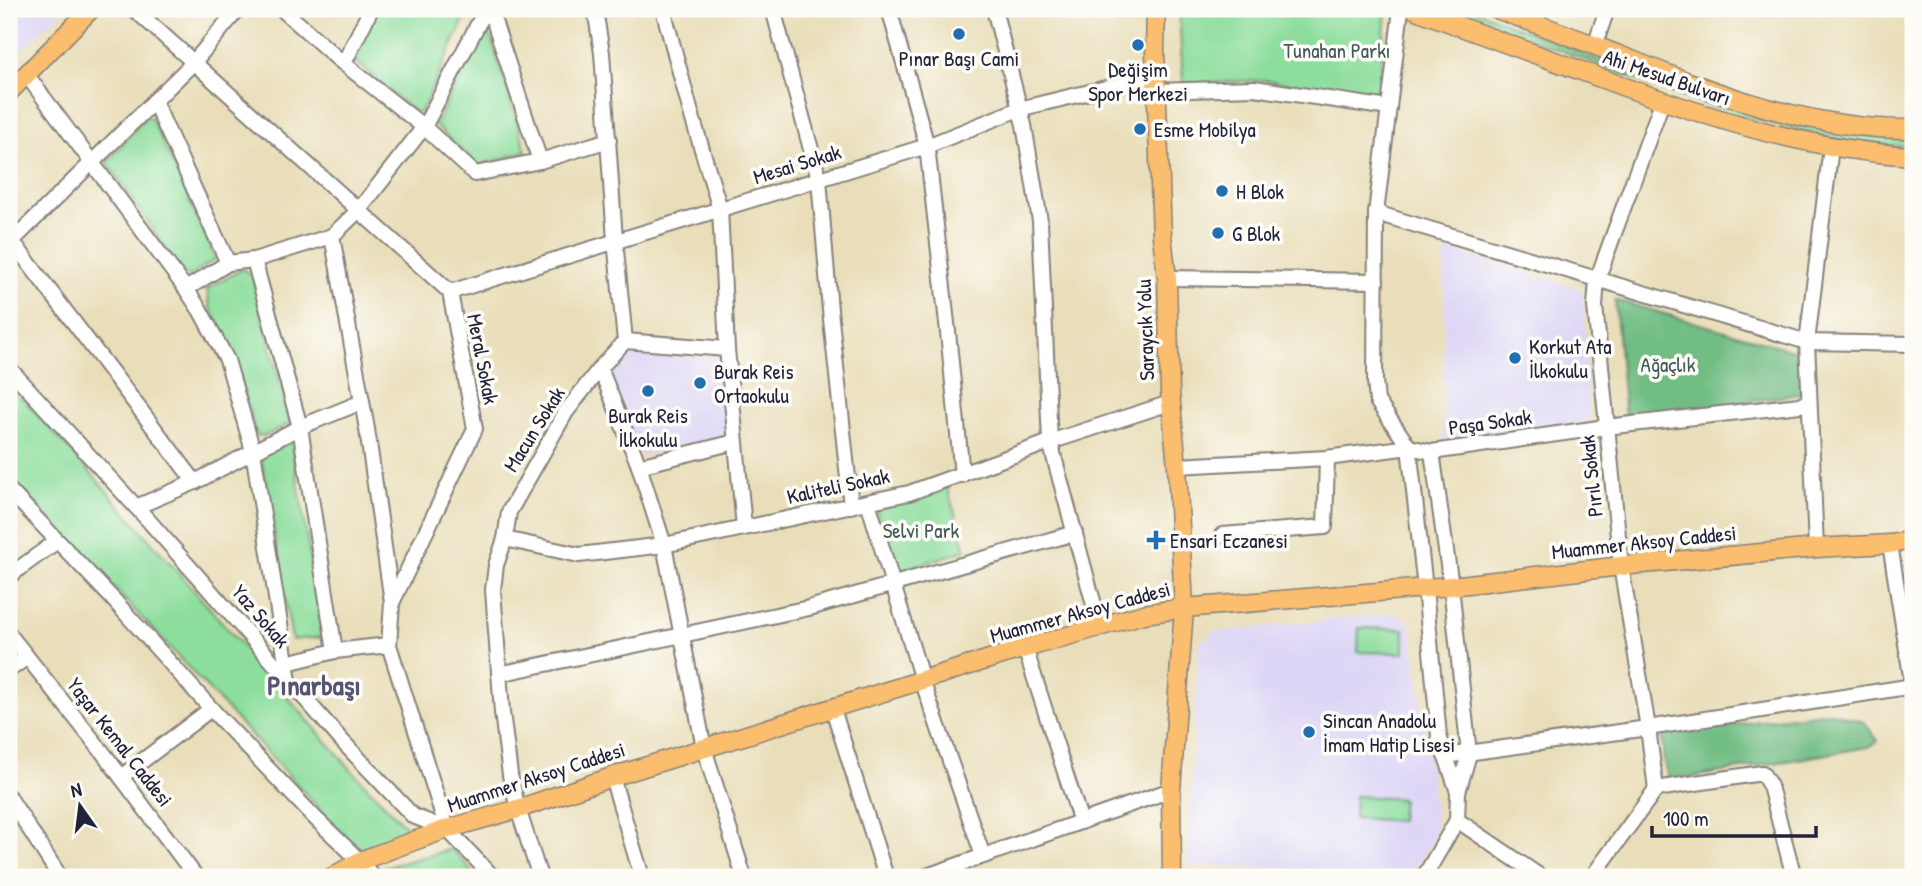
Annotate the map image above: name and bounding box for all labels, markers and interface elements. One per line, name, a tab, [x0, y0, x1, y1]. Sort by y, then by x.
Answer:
marker: Pınar Başı Cami	[951, 26, 967, 42]
park label: Tunahan Parkı	[1283, 36, 1391, 65]
marker: Değişim Spor Merkezi	[1130, 37, 1146, 53]
street label: Ahi Mesud Bulvarı	[1599, 42, 1735, 112]
place label: Pınar Başı Cami	[899, 44, 1019, 73]
place label: Değişim Spor Merkezi	[1088, 55, 1188, 108]
place label: Esme Mobilya	[1154, 115, 1256, 144]
marker: Esme Mobilya	[1132, 121, 1148, 137]
street label: Mesai Sokak	[750, 137, 845, 191]
place label: H Blok	[1236, 177, 1284, 206]
marker: H Blok	[1214, 183, 1230, 199]
place label: G Blok	[1232, 219, 1281, 248]
marker: G Blok	[1210, 225, 1226, 241]
street label: Saraycık Yolu	[1129, 278, 1161, 381]
street label: Meral Sokak	[460, 311, 506, 407]
place label: Korkut Ata İlkokulu	[1529, 332, 1611, 385]
marker: Korkut Ata İlkokulu	[1507, 350, 1523, 366]
park label: Ağaçlık	[1641, 350, 1696, 379]
place label: Burak Reis Ortaokulu	[714, 357, 794, 410]
marker: Burak Reis Ortaokulu	[692, 375, 708, 391]
street label: Macun Sokak	[496, 381, 572, 477]
marker: Burak Reis İlkokulu	[640, 383, 656, 399]
place label: Burak Reis İlkokulu	[608, 401, 688, 454]
street label: Paşa Sokak	[1447, 402, 1534, 442]
street label: Pırıl Sokak	[1572, 434, 1610, 518]
street label: Kaliteli Sokak	[784, 461, 892, 511]
park label: Selvi Park	[883, 516, 960, 545]
street label: Muammer Aksoy Caddesi	[1550, 518, 1738, 566]
place label: Ensari Eczanesi	[1170, 526, 1288, 555]
marker: Ensari Eczanesi	[1148, 532, 1164, 548]
street label: Muammer Aksoy Caddesi	[987, 574, 1173, 650]
street label: Yaz Sokak	[225, 578, 297, 654]
district label: Pınarbaşı	[267, 666, 361, 704]
street label: Yaşar Kemal Caddesi	[60, 671, 180, 813]
place label: Sincan Anadolu İmam Hatip Lisesi	[1323, 706, 1455, 759]
marker: Sincan Anadolu İmam Hatip Lisesi	[1301, 724, 1317, 740]
street label: Muammer Aksoy Caddesi	[443, 735, 629, 819]
north arrow	[46, 770, 116, 840]
text: N	[68, 776, 84, 803]
scale bar	[1652, 795, 1817, 839]
text: 100 m	[1663, 804, 1709, 833]

